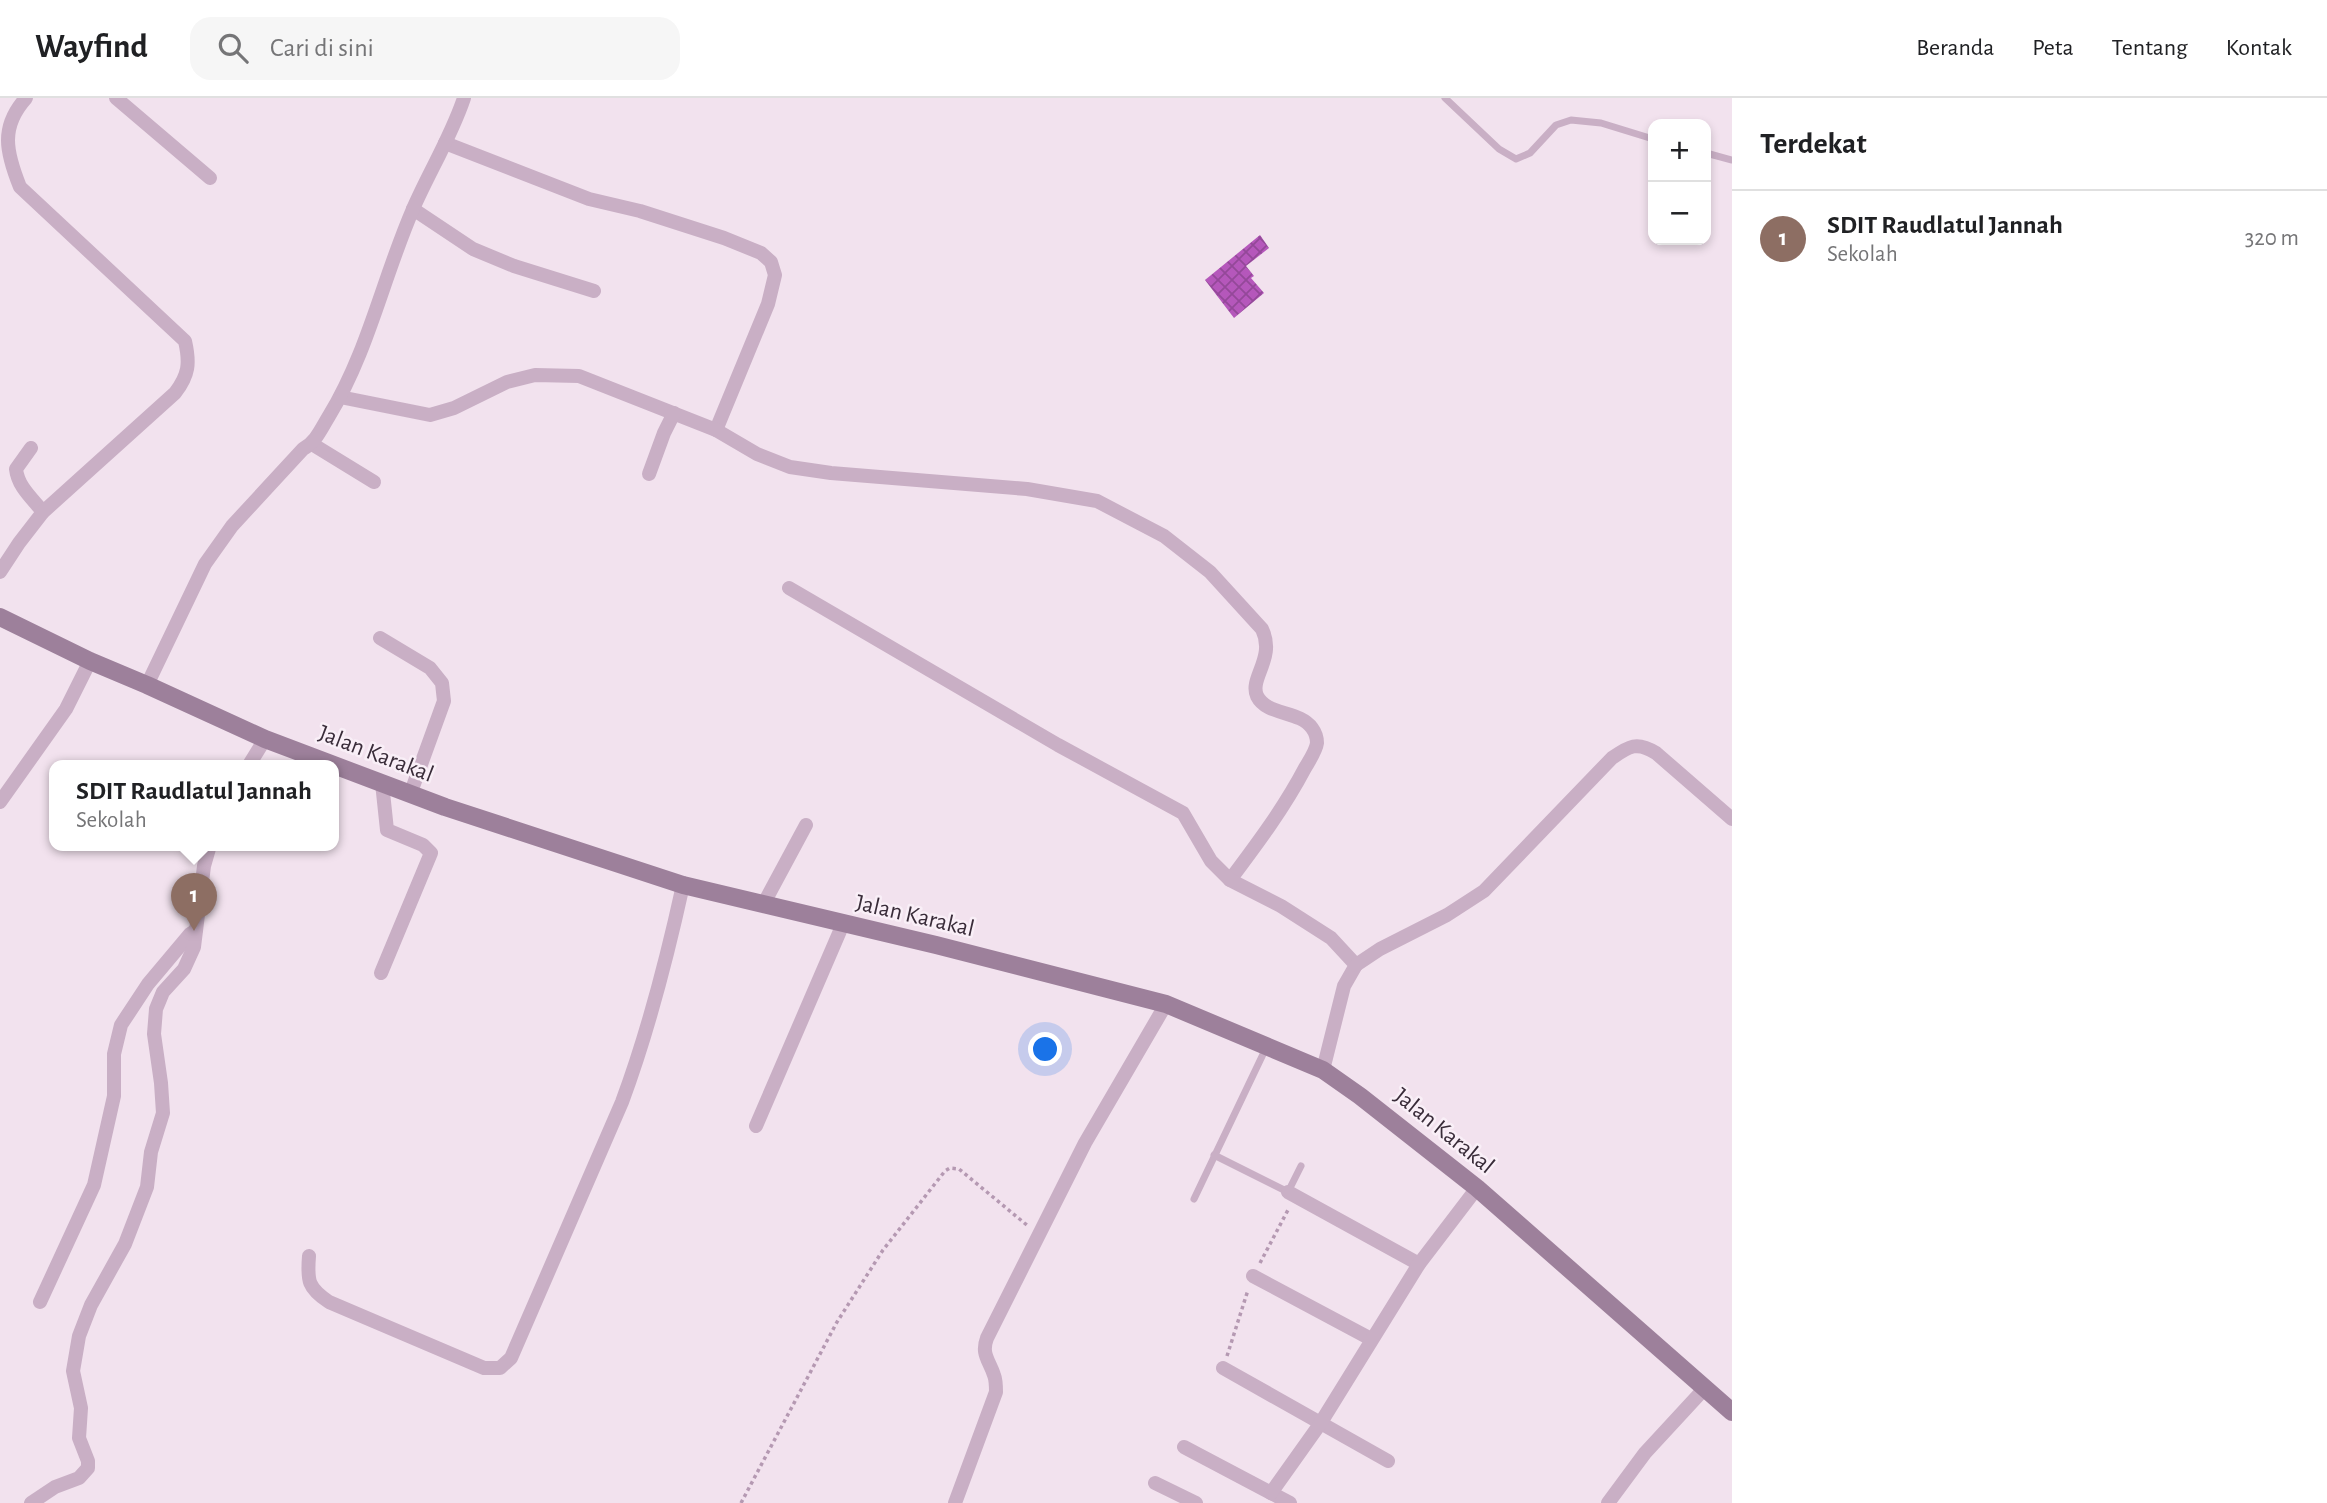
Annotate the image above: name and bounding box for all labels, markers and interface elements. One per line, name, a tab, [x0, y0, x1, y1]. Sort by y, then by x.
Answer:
search box	[190, 17, 680, 80]
icon: search	[214, 29, 252, 67]
text: Wayfind	[35, 31, 148, 64]
text: Cari di sini	[270, 35, 374, 61]
text: Beranda	[1916, 36, 1994, 60]
text: Peta	[2032, 36, 2074, 60]
text: Tentang	[2112, 36, 2188, 60]
text: Kontak	[2226, 36, 2292, 60]
map controls	[1648, 119, 1711, 245]
button: +	[1648, 119, 1711, 182]
text: Terdekat	[1760, 129, 1867, 159]
button: −	[1648, 182, 1711, 245]
text: SDIT Raudlatul Jannah	[1827, 212, 2063, 238]
text: 1	[1779, 227, 1787, 250]
text: 320 m	[2245, 227, 2299, 250]
text: Sekolah	[1827, 243, 1898, 266]
street label: Jalan Karakal	[315, 721, 437, 787]
popup	[49, 760, 339, 851]
text: SDIT Raudlatul Jannah	[76, 778, 312, 804]
text: Sekolah	[76, 809, 147, 832]
pin: 1	[171, 873, 217, 931]
street label: Jalan Karakal	[853, 891, 977, 941]
your location	[1028, 1032, 1062, 1066]
street label: Jalan Karakal	[1389, 1084, 1499, 1178]

